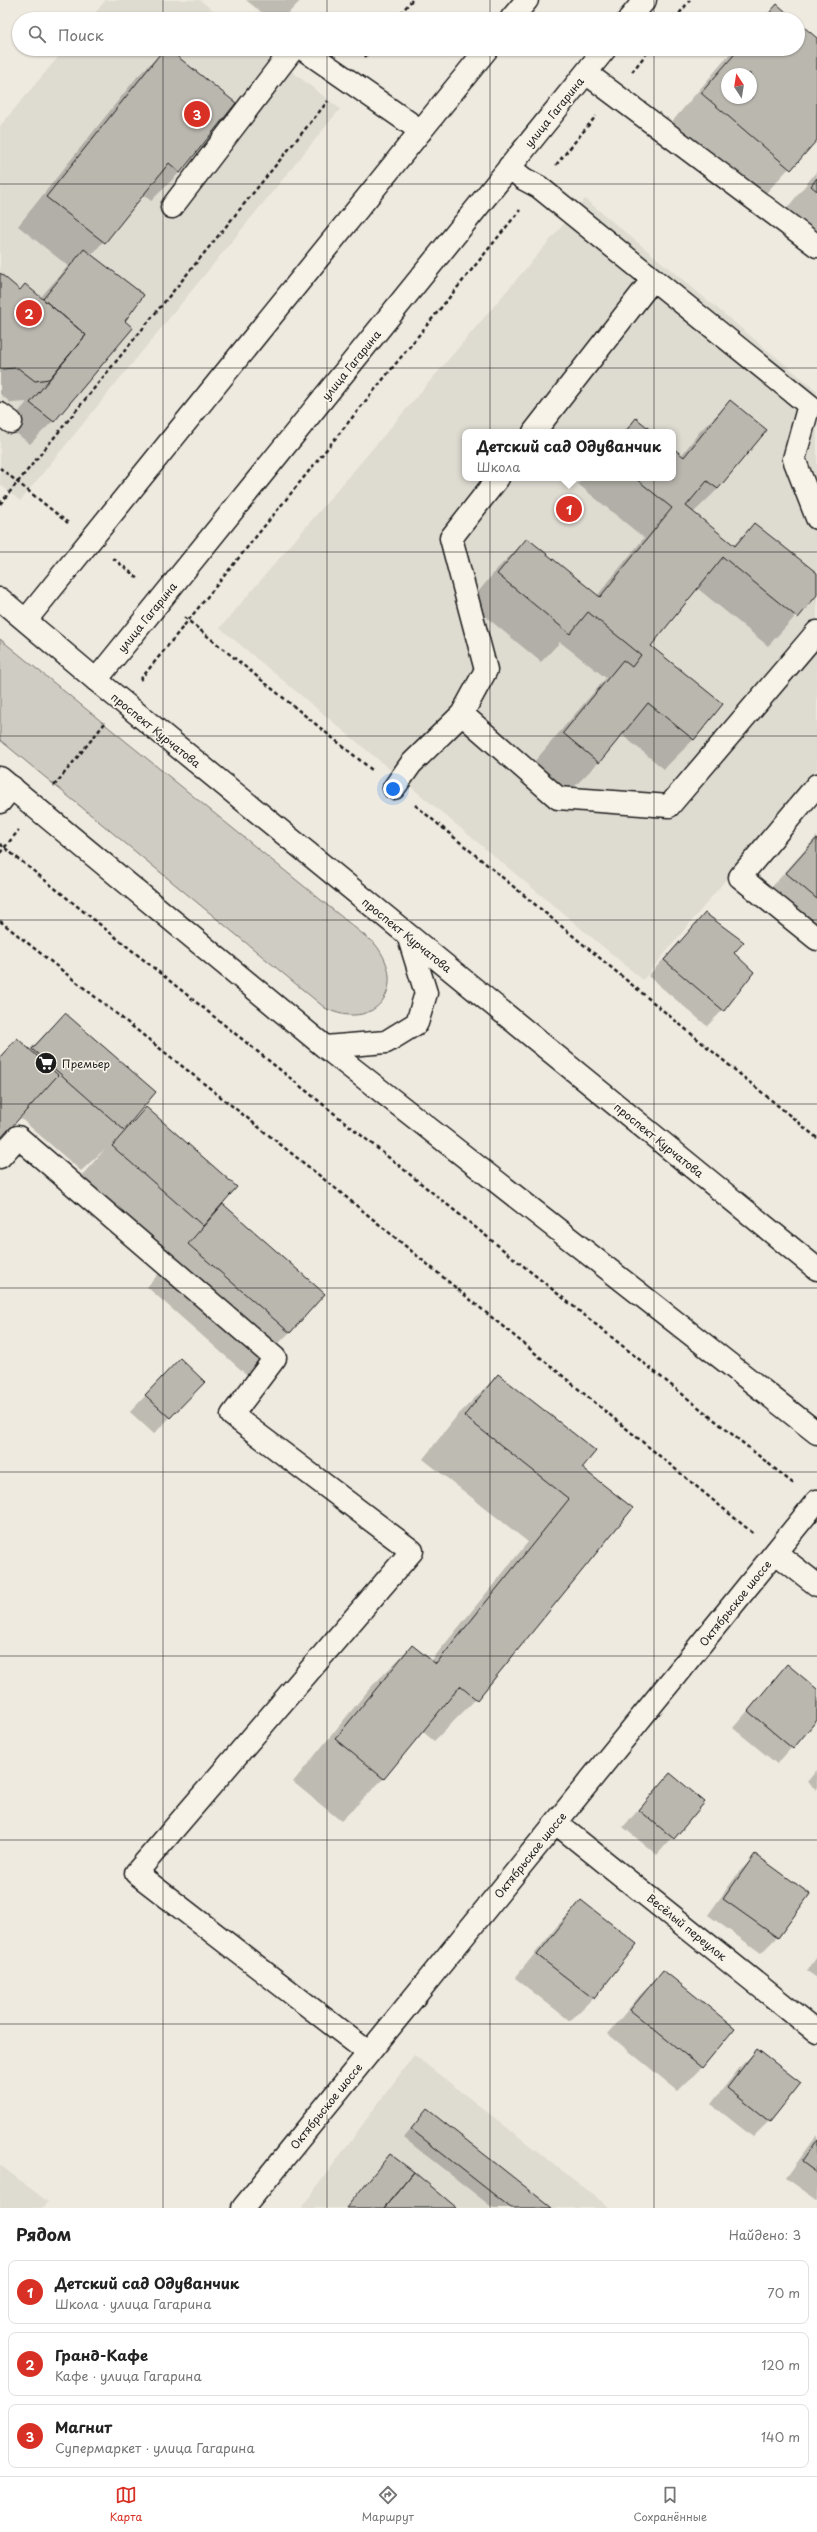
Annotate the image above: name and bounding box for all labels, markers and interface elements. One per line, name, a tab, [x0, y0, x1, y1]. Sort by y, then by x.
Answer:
search box	[12, 12, 805, 56]
icon: search	[26, 23, 48, 45]
text: Поиск	[58, 23, 104, 46]
north arrow	[721, 68, 757, 104]
street label: улица Гагарина	[520, 73, 588, 151]
pin: 3	[184, 99, 210, 129]
pin: 2	[16, 298, 42, 328]
street label: улица Гагарина	[317, 326, 385, 404]
popup	[462, 429, 676, 481]
text: Детский сад Одуванчик	[477, 434, 661, 457]
text: Школа	[477, 457, 520, 476]
pin: 1	[556, 494, 582, 524]
street label: улица Гагарина	[113, 578, 181, 656]
street label: проспект Курчатова	[108, 688, 205, 772]
your location	[383, 779, 403, 799]
street label: проспект Курчатова	[359, 893, 456, 977]
supermarket icon: Премьер	[33, 1050, 59, 1076]
place label: Премьер	[62, 1055, 110, 1072]
street label: проспект Курчатова	[611, 1098, 708, 1182]
street label: Октябрьское шоссе	[695, 1556, 775, 1650]
street label: Октябрьское шоссе	[490, 1808, 570, 1902]
street label: Весёлый переулок	[644, 1890, 731, 1965]
street label: Октябрьское шоссе	[286, 2059, 366, 2153]
text: Рядом	[16, 2221, 71, 2247]
text: Найдено: 3	[729, 2225, 801, 2244]
text: Детский сад Одуванчик	[55, 2271, 239, 2294]
text: 1	[27, 2283, 33, 2302]
text: 70 m	[767, 2283, 800, 2302]
text: Школа · улица Гагарина	[55, 2294, 211, 2313]
text: Гранд-Кафе	[55, 2343, 148, 2366]
text: 2	[25, 2355, 35, 2374]
text: 120 m	[761, 2355, 800, 2374]
text: Кафе · улица Гагарина	[55, 2366, 202, 2385]
text: Магнит	[55, 2415, 112, 2438]
text: 3	[26, 2427, 34, 2446]
text: 140 m	[761, 2427, 800, 2446]
text: Супермаркет · улица Гагарина	[55, 2438, 255, 2457]
tab: Карта	[110, 2484, 142, 2525]
tab: Маршрут	[362, 2484, 414, 2525]
tab: Сохранённые	[634, 2484, 707, 2525]

